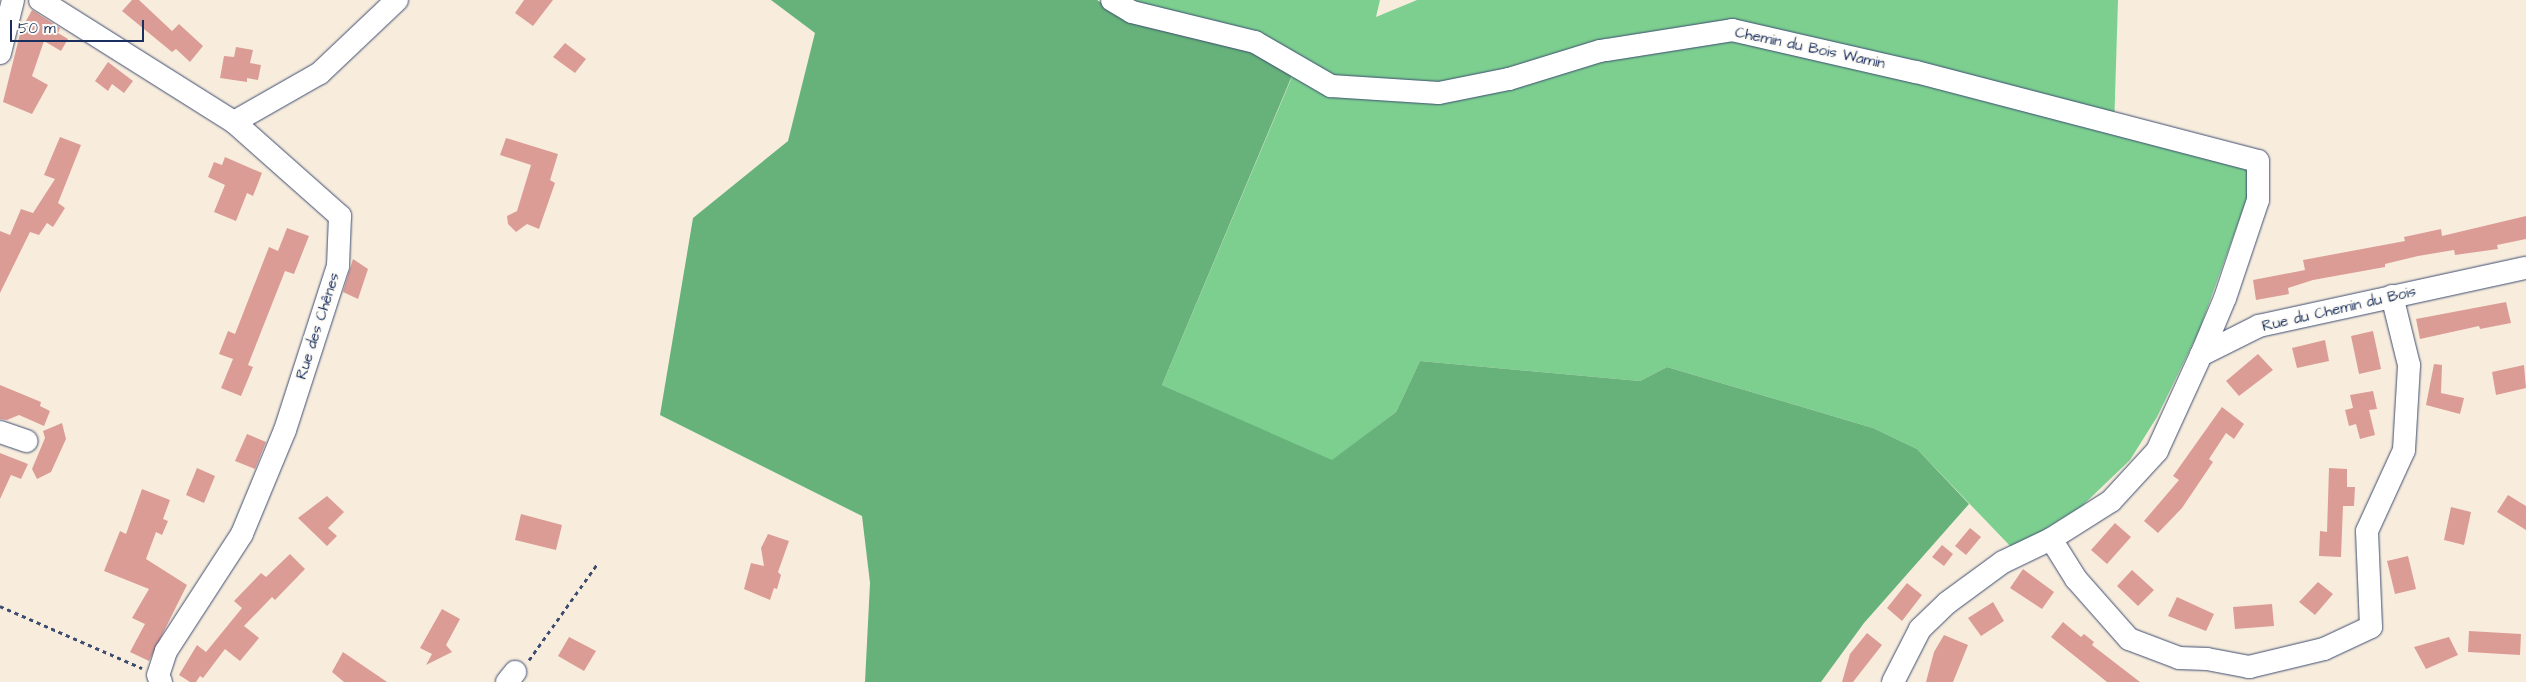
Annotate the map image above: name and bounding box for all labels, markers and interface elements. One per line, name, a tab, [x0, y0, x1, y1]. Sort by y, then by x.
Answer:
scale bar	[12, 10, 146, 42]
text: 50 m	[18, 18, 56, 39]
street label: Chemin du Bois Wamin	[1733, 23, 1887, 73]
street label: Rue des Chênes	[292, 270, 344, 382]
street label: Rue du Chemin du Bois	[2260, 283, 2418, 335]

